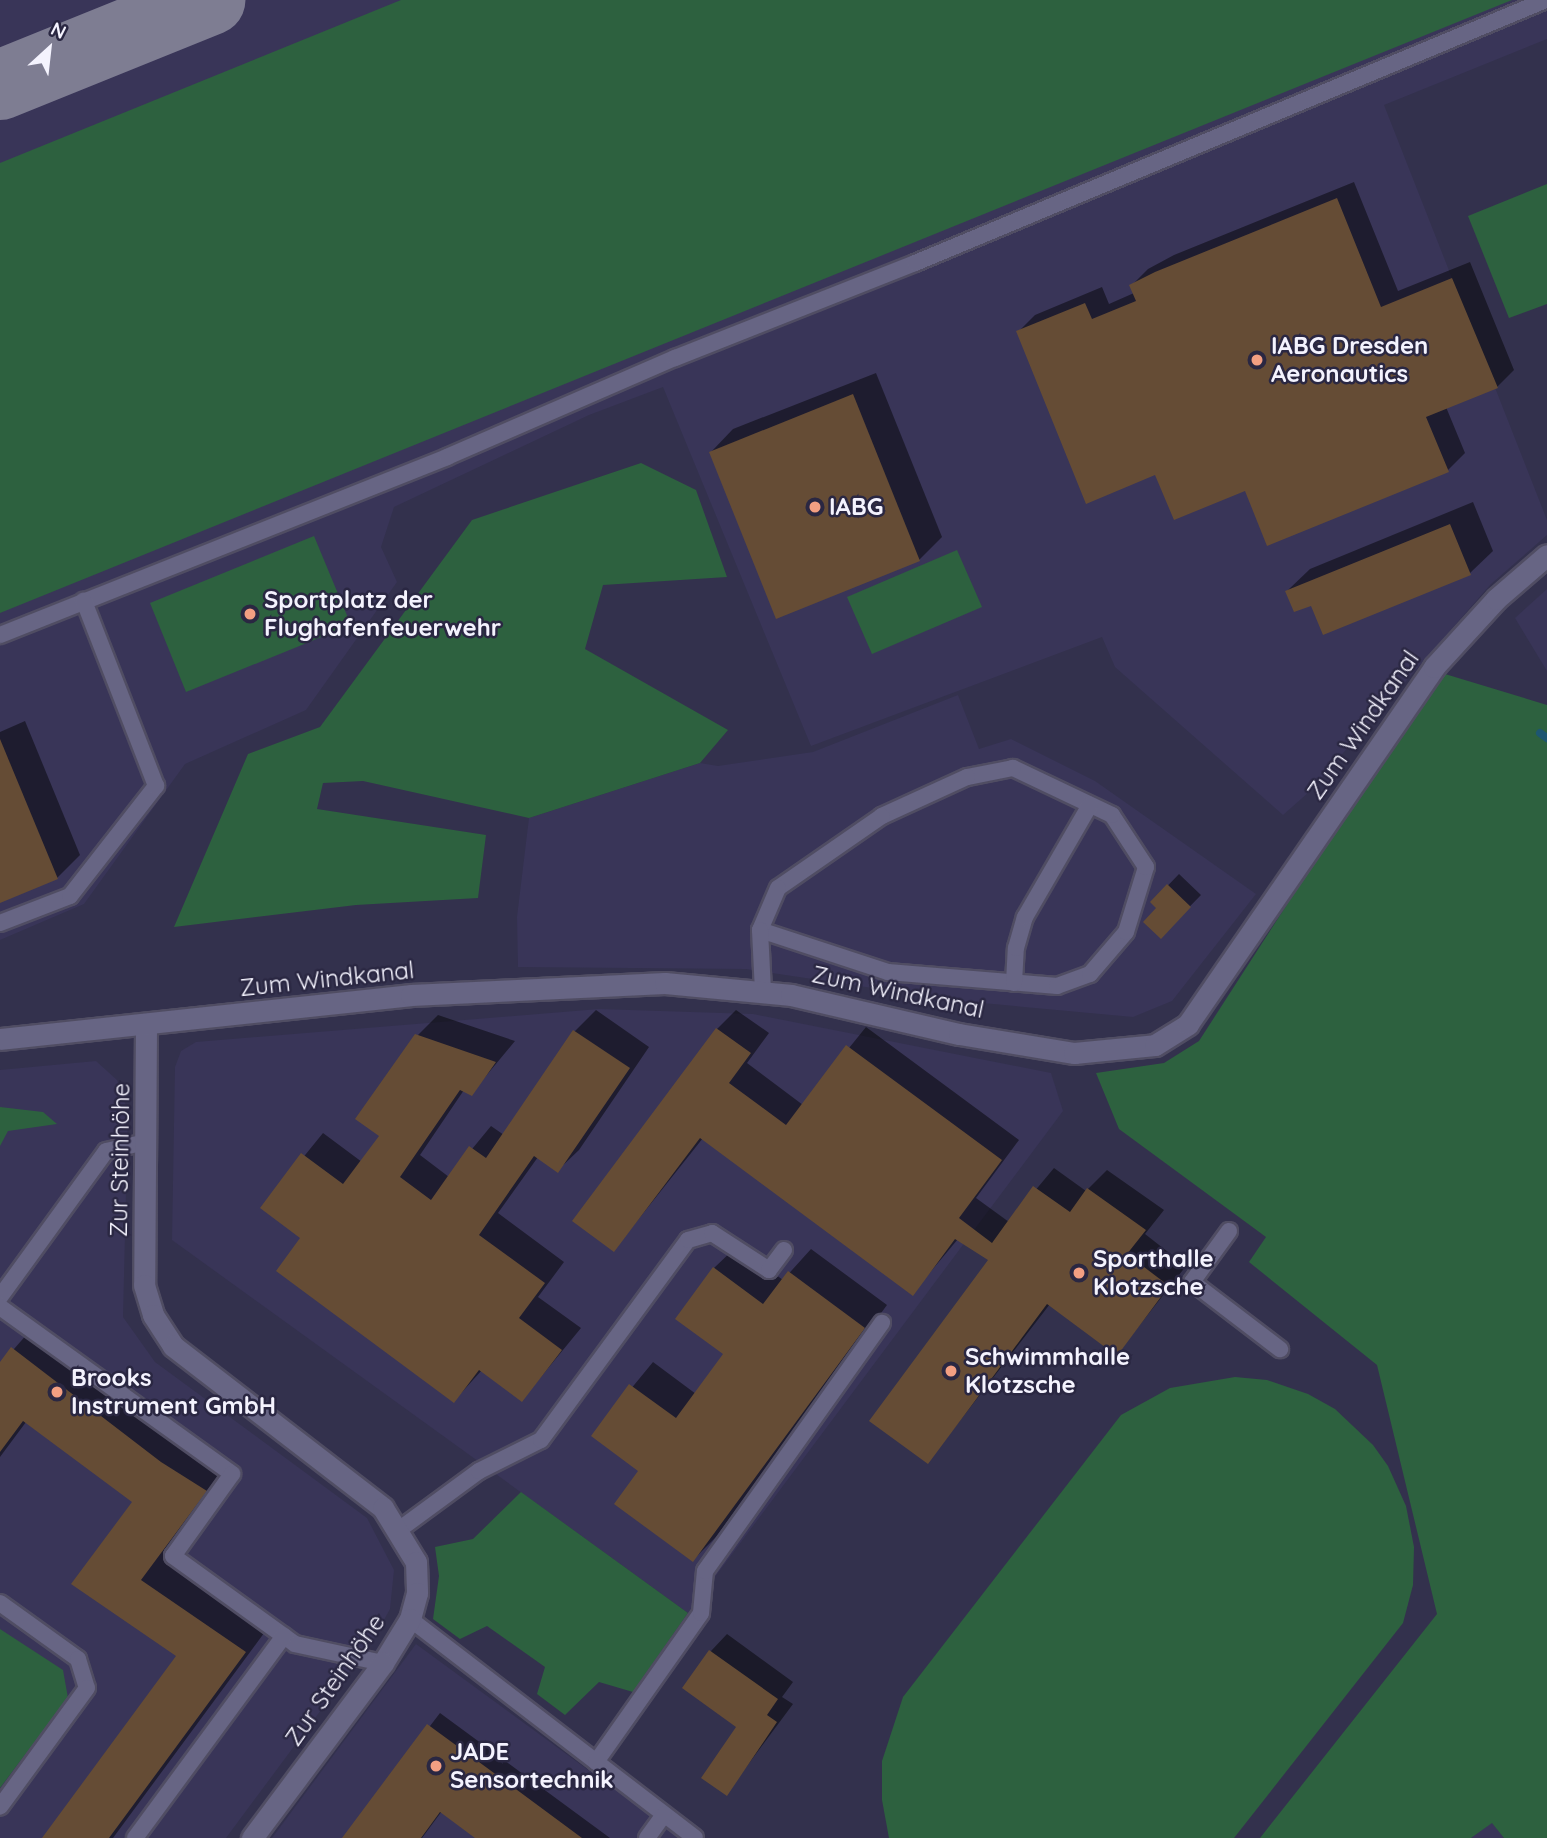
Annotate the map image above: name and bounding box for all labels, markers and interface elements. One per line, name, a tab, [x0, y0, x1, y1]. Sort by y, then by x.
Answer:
north arrow	[14, 14, 84, 84]
text: N	[47, 16, 70, 44]
place label: IABG Dresden Aeronautics	[1271, 332, 1428, 388]
marker: IABG Dresden Aeronautics	[1249, 352, 1265, 368]
place label: IABG	[829, 493, 883, 521]
marker: IABG	[807, 499, 823, 515]
place label: Sportplatz der Flughafenfeuerwehr	[264, 586, 501, 642]
marker: Sportplatz der Flughafenfeuerwehr	[242, 606, 258, 622]
street label: Zum Windkanal	[1301, 645, 1425, 805]
street label: Zum Windkanal	[238, 956, 416, 1002]
street label: Zum Windkanal	[809, 960, 987, 1024]
street label: Zur Steinhöhe	[104, 1083, 136, 1237]
place label: Sporthalle Klotzsche	[1093, 1245, 1214, 1301]
marker: Sporthalle Klotzsche	[1071, 1265, 1087, 1281]
place label: Schwimmhalle Klotzsche	[965, 1343, 1130, 1399]
marker: Schwimmhalle Klotzsche	[943, 1363, 959, 1379]
place label: Brooks Instrument GmbH	[71, 1364, 276, 1420]
marker: Brooks Instrument GmbH	[49, 1384, 65, 1400]
street label: Zur Steinhöhe	[279, 1609, 391, 1751]
place label: JADE Sensortechnik	[450, 1738, 614, 1794]
marker: JADE Sensortechnik	[428, 1758, 444, 1774]

